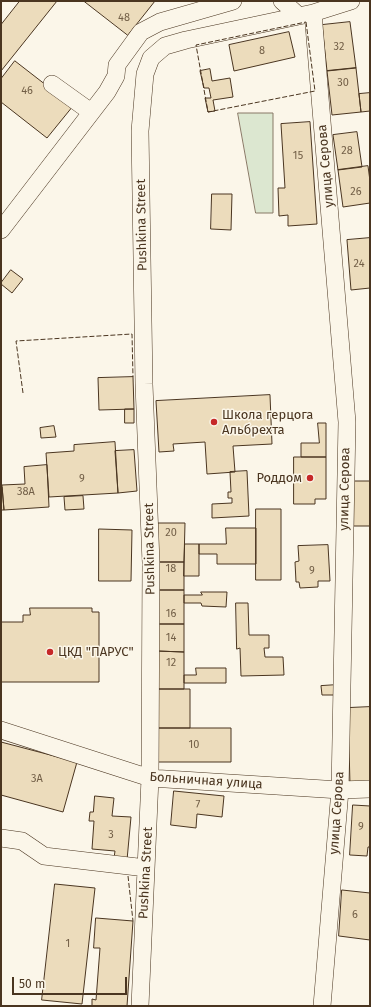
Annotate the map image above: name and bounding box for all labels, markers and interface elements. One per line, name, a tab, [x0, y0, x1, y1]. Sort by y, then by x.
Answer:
house number: 48	[118, 11, 130, 25]
house number: 32	[334, 40, 344, 54]
house number: 8	[259, 44, 265, 58]
house number: 30	[337, 76, 349, 90]
house number: 46	[21, 84, 33, 98]
street label: улица Серова	[315, 124, 337, 208]
house number: 28	[341, 144, 353, 158]
house number: 15	[293, 149, 303, 163]
street label: Pushkina Street	[133, 179, 151, 271]
house number: 26	[350, 185, 362, 199]
house number: 24	[354, 257, 364, 271]
place label: Школа герцога Альбрехта	[222, 407, 313, 438]
marker: Школа герцога Альбрехта	[209, 417, 219, 427]
street label: улица Серова	[336, 447, 354, 531]
place label: Роддом	[256, 470, 302, 486]
house number: 9	[79, 472, 85, 486]
marker: Роддом	[305, 473, 315, 483]
house number: 38А	[17, 485, 35, 499]
street label: Pushkina Street	[141, 503, 159, 595]
house number: 20	[165, 526, 177, 540]
house number: 18	[166, 562, 176, 576]
house number: 9	[309, 564, 315, 578]
house number: 16	[166, 607, 176, 621]
house number: 14	[166, 631, 176, 645]
place label: ЦКД "ПАРУС"	[58, 644, 134, 660]
marker: ЦКД "ПАРУС"	[45, 647, 55, 657]
house number: 12	[166, 656, 176, 670]
house number: 10	[189, 738, 199, 752]
street label: Больничная улица	[149, 769, 263, 793]
street label: улица Серова	[326, 771, 348, 855]
house number: 3А	[31, 772, 43, 786]
house number: 7	[196, 798, 200, 812]
house number: 9	[358, 820, 364, 834]
street label: Pushkina Street	[136, 827, 156, 919]
house number: 3	[108, 828, 114, 842]
house number: 6	[352, 908, 358, 922]
house number: 1	[66, 937, 70, 951]
scale bar	[14, 969, 129, 995]
text: 50 m	[19, 977, 45, 991]

